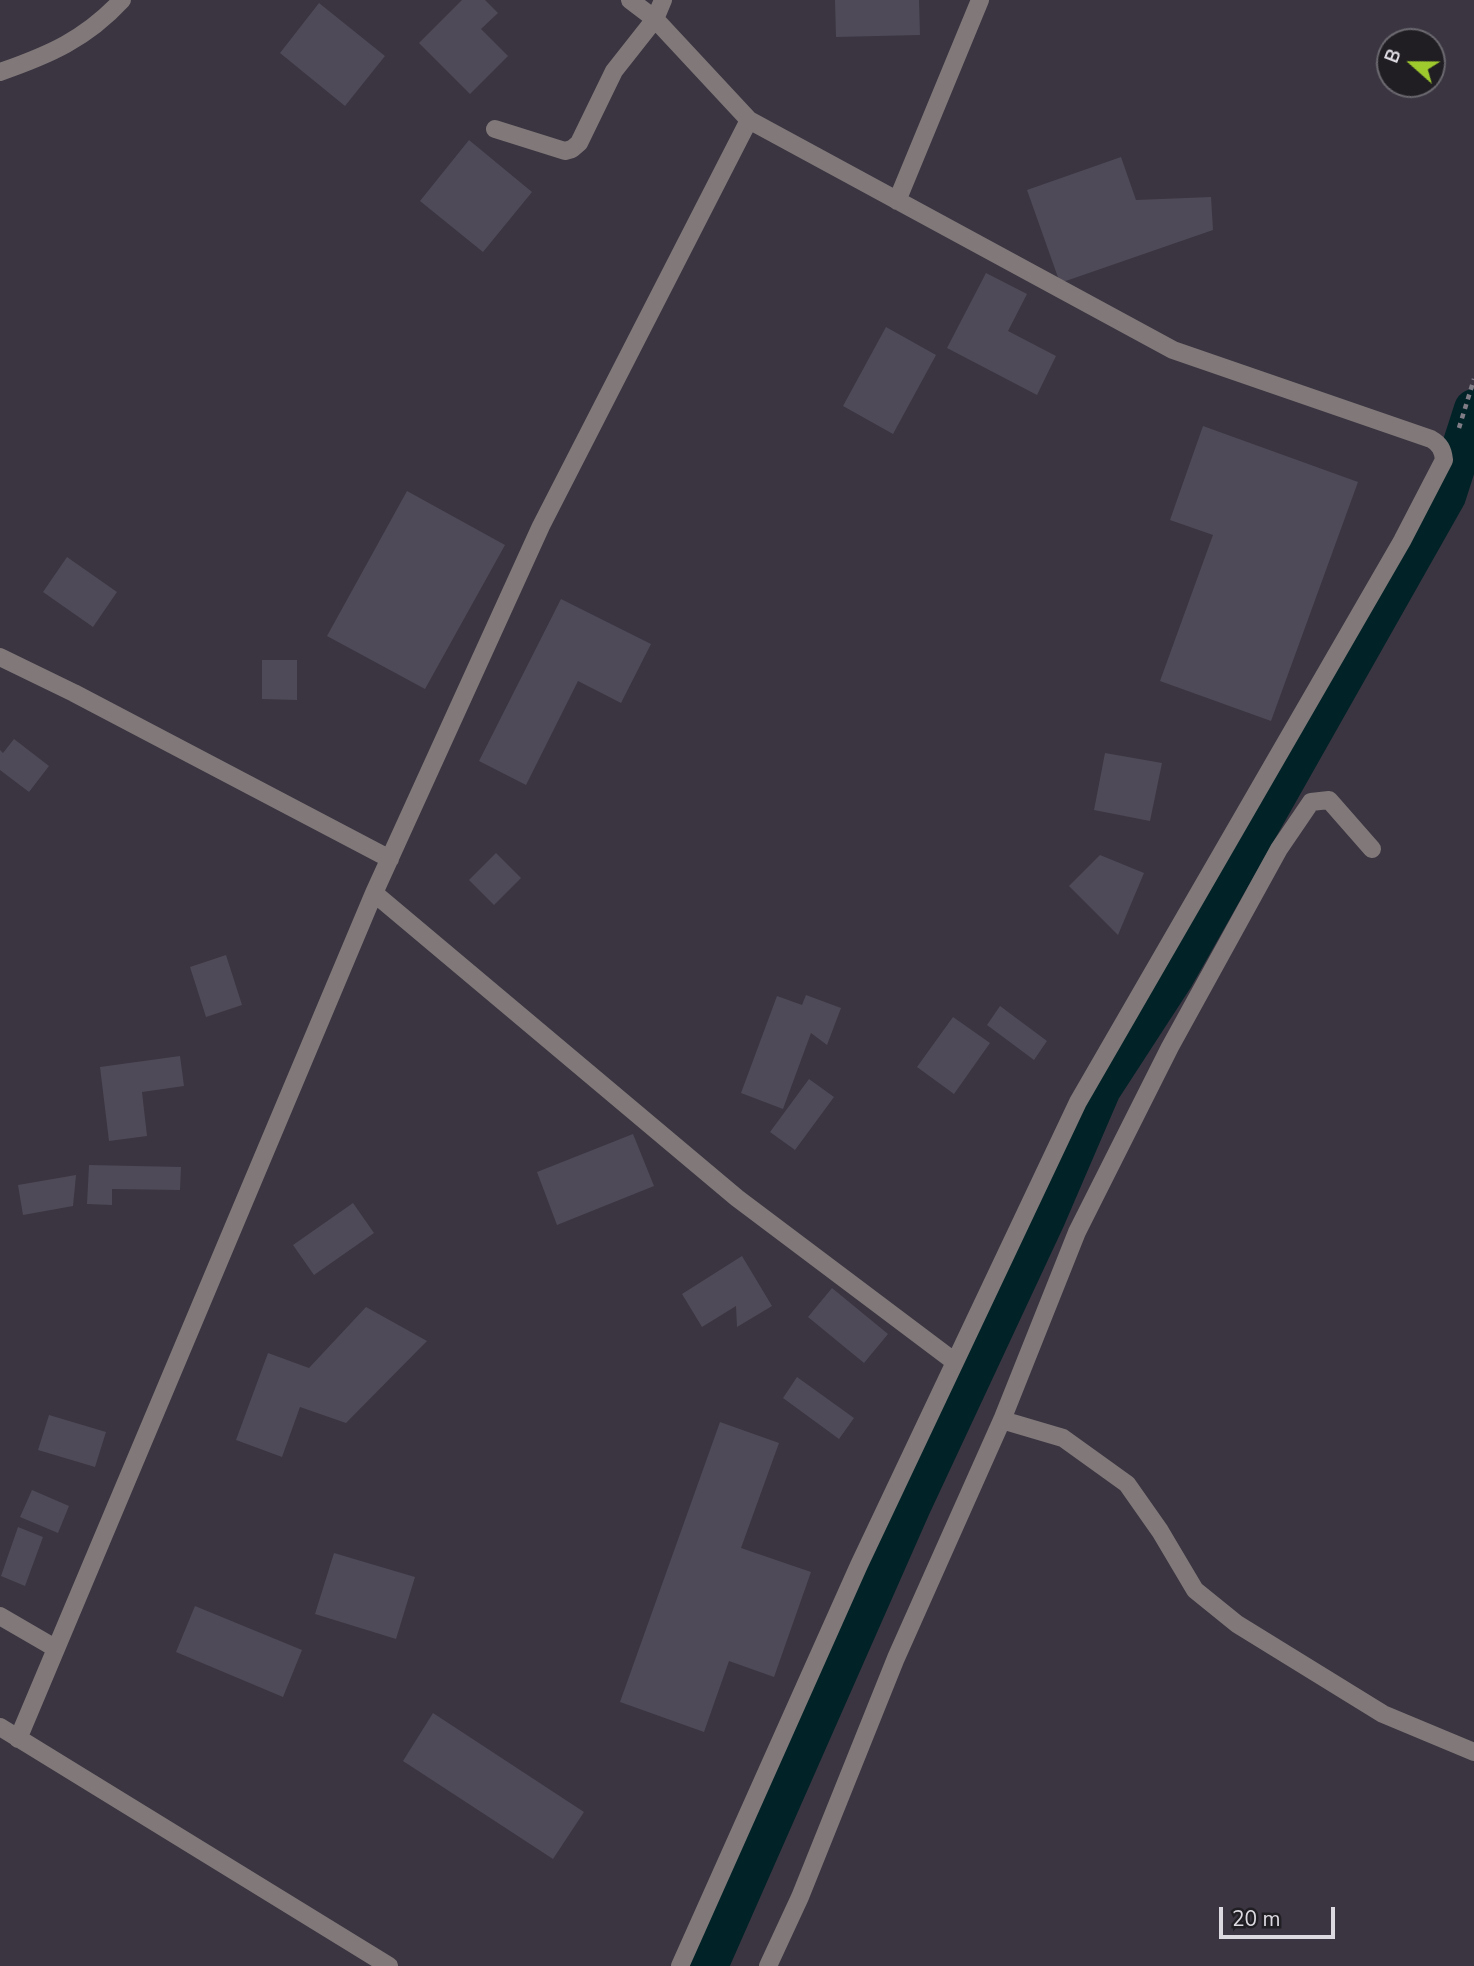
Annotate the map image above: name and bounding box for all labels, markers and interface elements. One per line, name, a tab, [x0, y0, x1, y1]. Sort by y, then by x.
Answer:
north arrow	[1376, 28, 1446, 98]
text: B	[1379, 45, 1408, 67]
scale bar	[1222, 1892, 1338, 1936]
text: 20 m	[1232, 1905, 1281, 1933]

